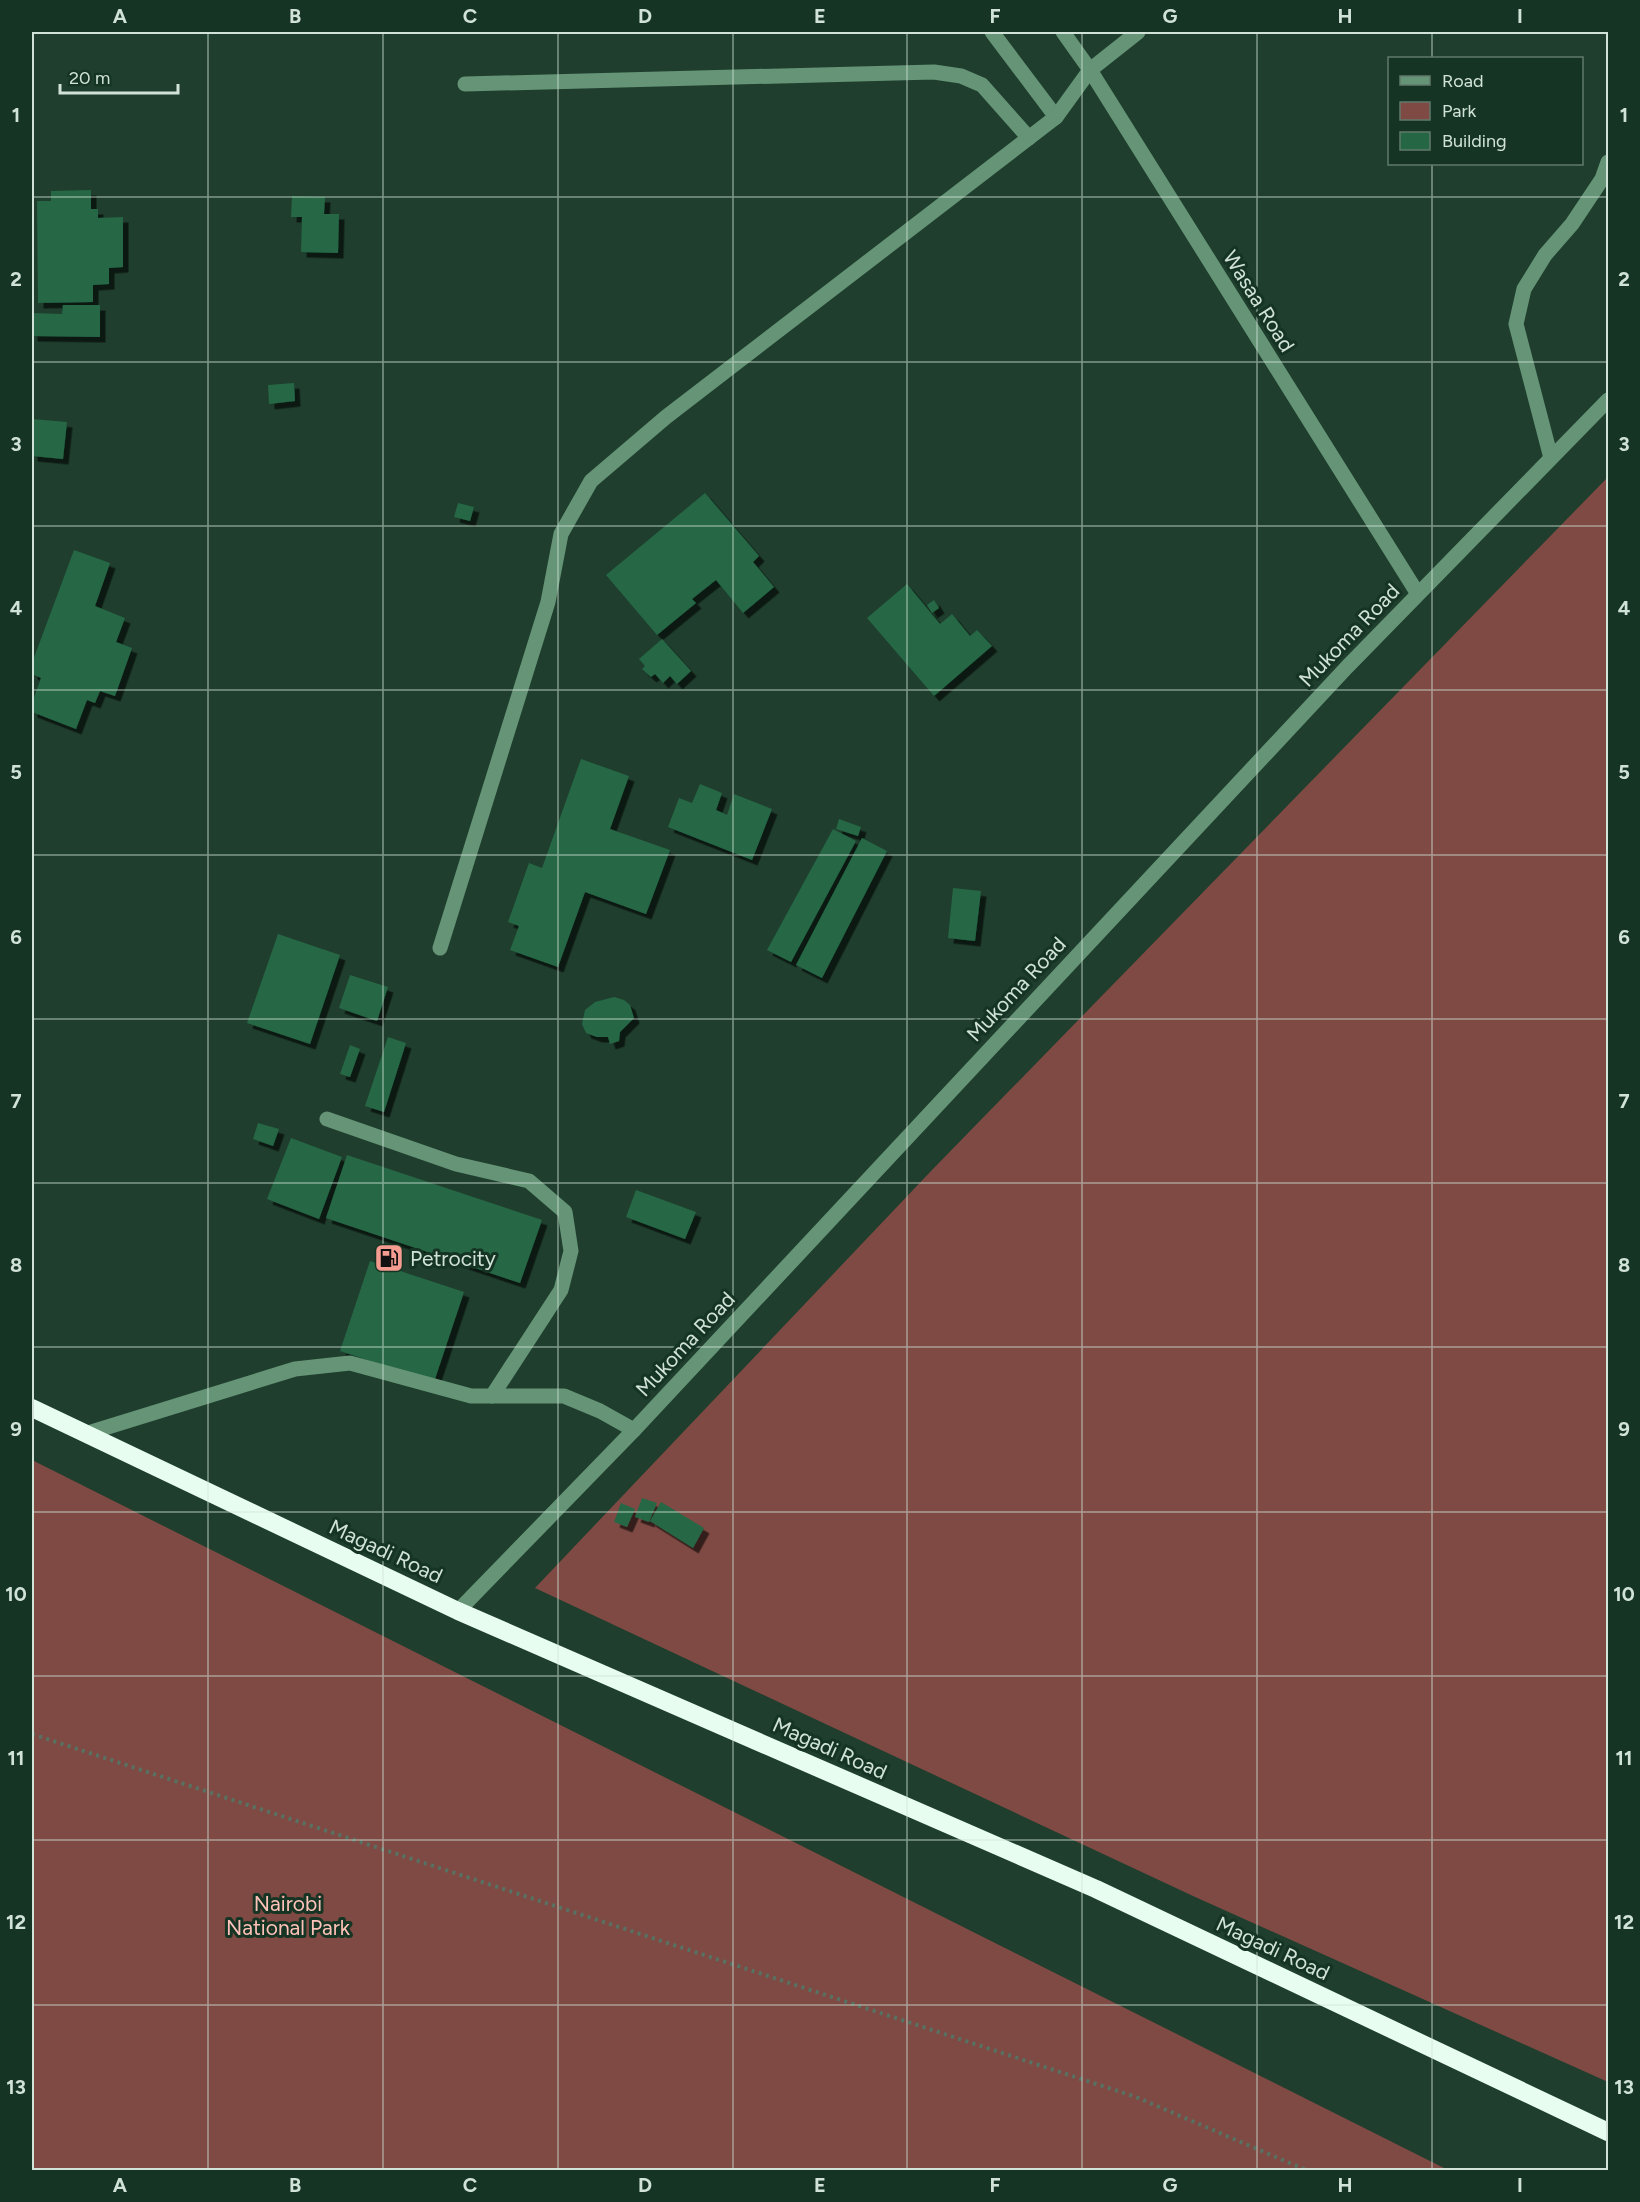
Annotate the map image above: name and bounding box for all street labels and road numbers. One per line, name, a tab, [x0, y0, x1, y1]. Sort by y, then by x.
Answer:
street label: Wasaa Road	[1218, 246, 1300, 356]
street label: Mukoma Road	[1294, 578, 1404, 692]
street label: Mukoma Road	[961, 932, 1071, 1046]
street label: Mukoma Road	[630, 1287, 740, 1401]
street label: Magadi Road	[325, 1514, 447, 1588]
street label: Magadi Road	[769, 1712, 891, 1784]
street label: Magadi Road	[1212, 1911, 1334, 1985]

